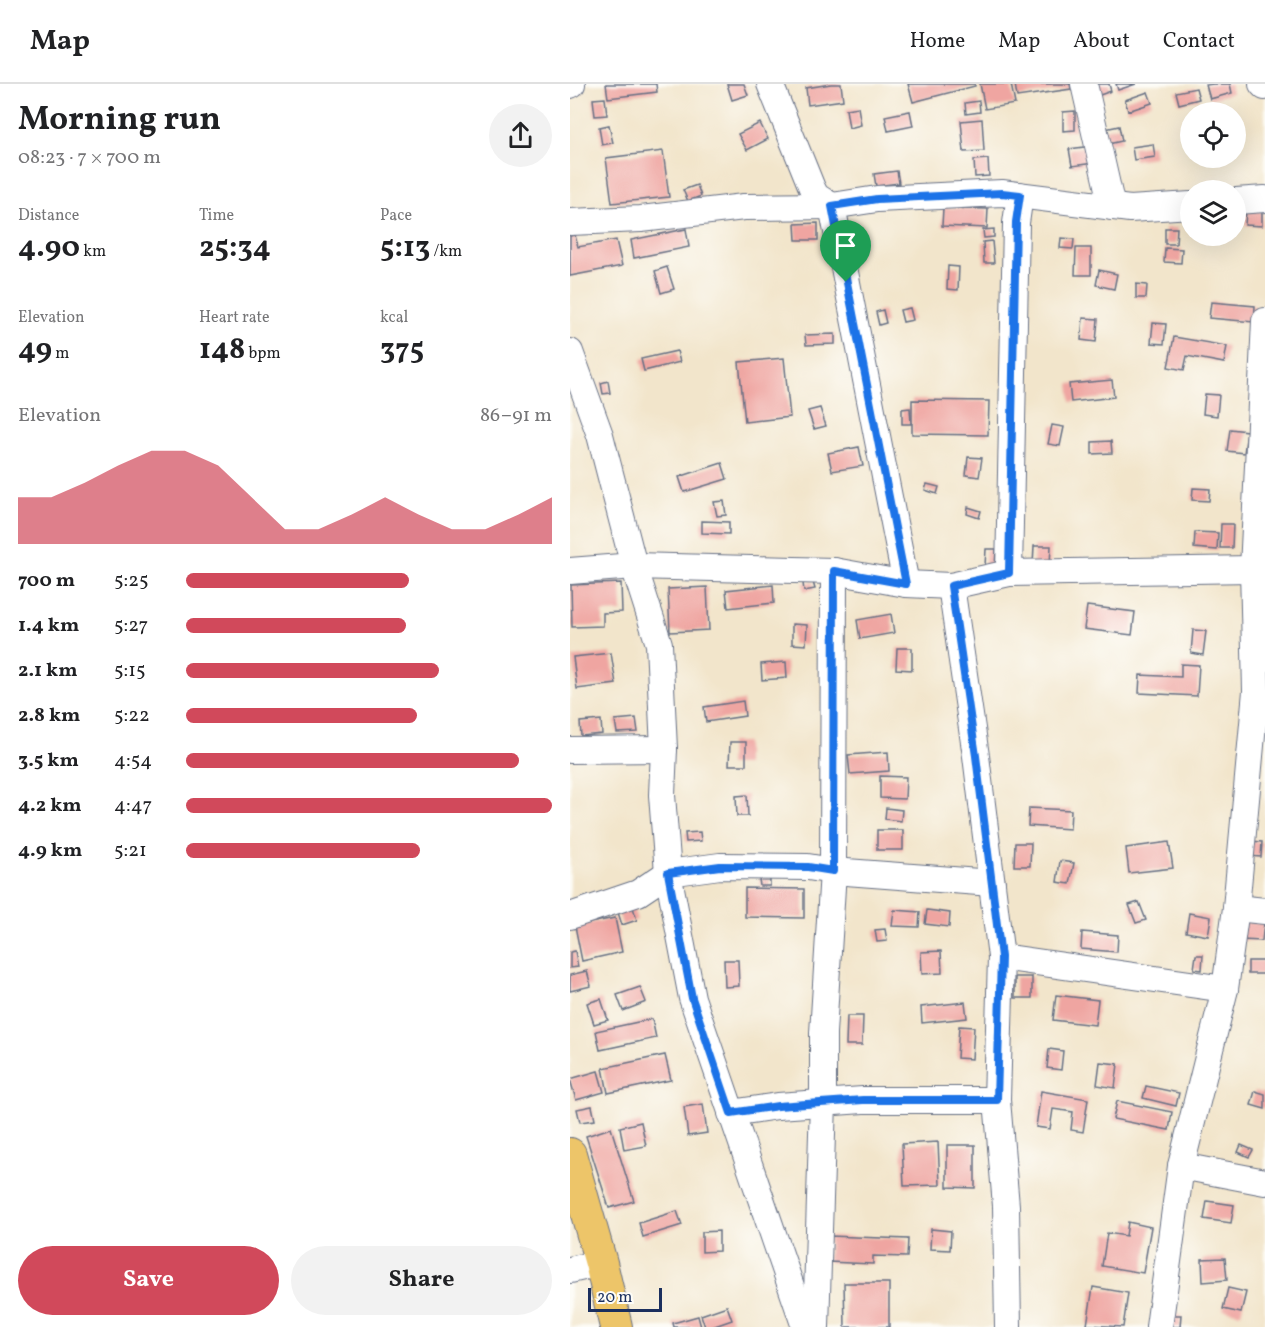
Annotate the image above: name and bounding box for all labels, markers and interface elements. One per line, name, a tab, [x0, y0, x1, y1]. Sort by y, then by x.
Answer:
text: Map	[30, 22, 90, 61]
text: Home	[910, 27, 965, 56]
text: Map	[998, 27, 1040, 56]
text: About	[1073, 27, 1130, 56]
text: Contact	[1163, 27, 1235, 56]
text: Morning run	[18, 98, 221, 144]
map controls	[1180, 102, 1246, 246]
button: locate	[1180, 102, 1246, 168]
button: share	[489, 104, 552, 167]
text: 08:23 · 7 × 700 m	[18, 144, 161, 172]
button: layers	[1180, 180, 1246, 246]
text: Distance	[18, 205, 79, 227]
text: Time	[199, 205, 234, 227]
text: Pace	[380, 205, 412, 227]
pin	[820, 220, 871, 282]
text: 4.90	[18, 227, 80, 269]
text: 25:34	[199, 227, 271, 269]
text: 5:13	[380, 227, 430, 269]
icon: arrive	[829, 229, 862, 262]
text: km	[80, 241, 106, 263]
text: /km	[430, 241, 462, 263]
text: Elevation	[18, 307, 85, 329]
text: Heart rate	[199, 307, 270, 329]
text: kcal	[380, 307, 408, 329]
text: 49	[18, 329, 52, 371]
text: 148	[199, 329, 245, 371]
text: 375	[380, 329, 424, 371]
text: m	[52, 343, 69, 365]
text: bpm	[245, 343, 281, 365]
text: Elevation	[18, 402, 101, 430]
text: 86–91 m	[480, 402, 552, 430]
text: 700 m	[18, 567, 75, 595]
text: 5:25	[114, 567, 149, 595]
text: 1.4 km	[18, 612, 79, 640]
text: 5:27	[114, 612, 148, 640]
text: 2.1 km	[18, 657, 78, 685]
text: 5:15	[114, 657, 146, 685]
text: 2.8 km	[18, 702, 80, 730]
text: 5:22	[114, 702, 150, 730]
text: 3.5 km	[18, 747, 79, 775]
text: 4:54	[114, 747, 152, 775]
text: 4.2 km	[18, 792, 82, 820]
text: 4:47	[114, 792, 152, 820]
text: 4.9 km	[18, 837, 82, 865]
text: 5:21	[114, 837, 147, 865]
button: Save	[18, 1246, 279, 1315]
button: Share	[291, 1246, 552, 1315]
scale bar	[588, 1285, 662, 1312]
text: 20 m	[597, 1287, 632, 1309]

